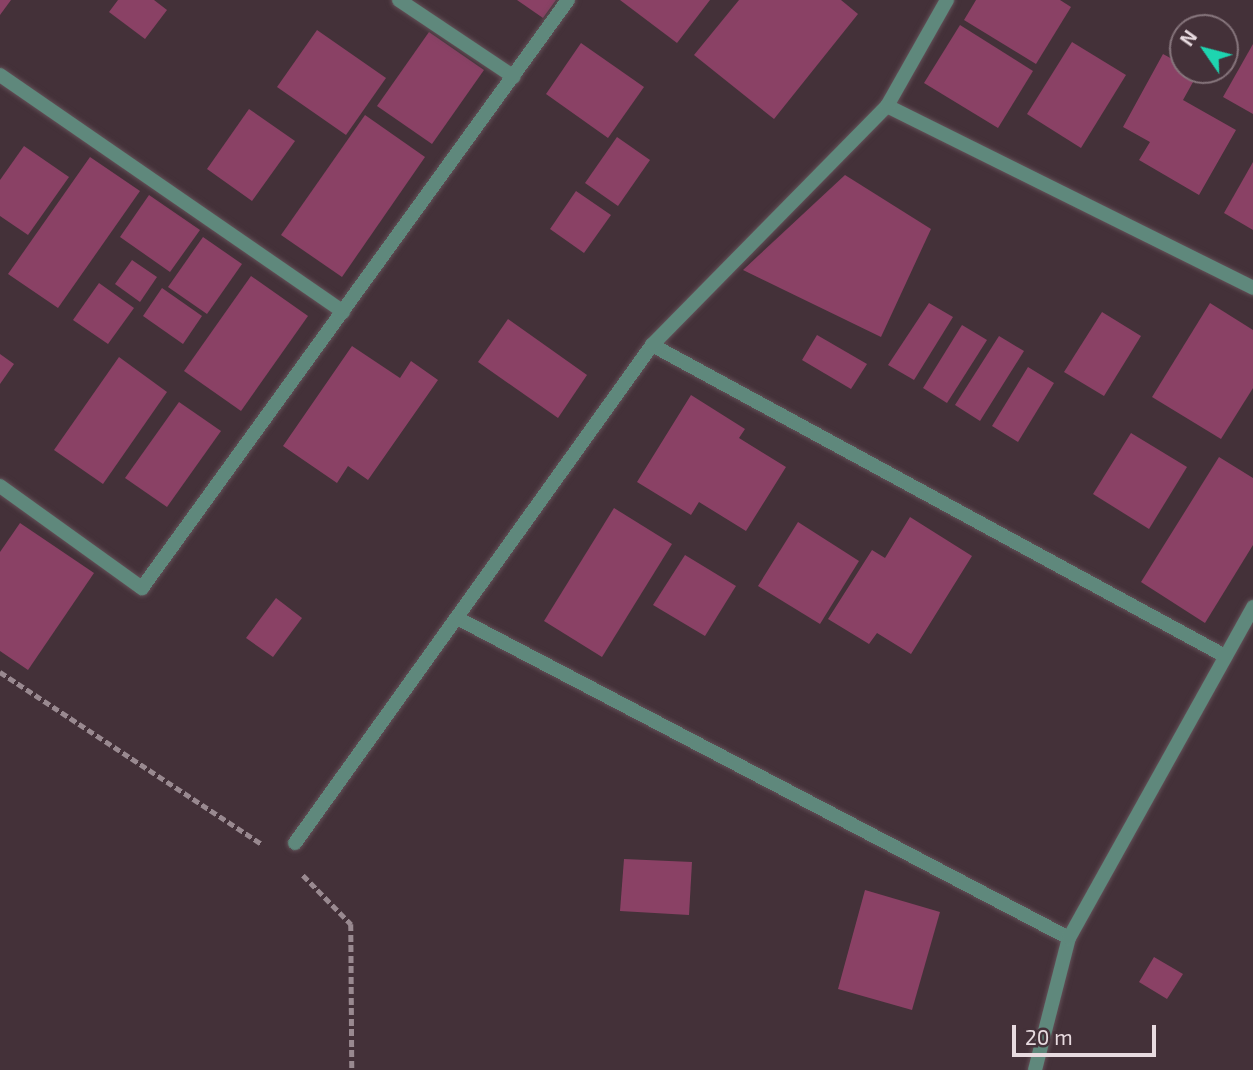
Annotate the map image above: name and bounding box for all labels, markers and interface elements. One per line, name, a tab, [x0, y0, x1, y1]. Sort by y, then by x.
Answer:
north arrow	[1169, 14, 1239, 84]
text: N	[1175, 26, 1201, 50]
scale bar	[1015, 1010, 1158, 1054]
text: 20 m	[1025, 1024, 1073, 1049]

